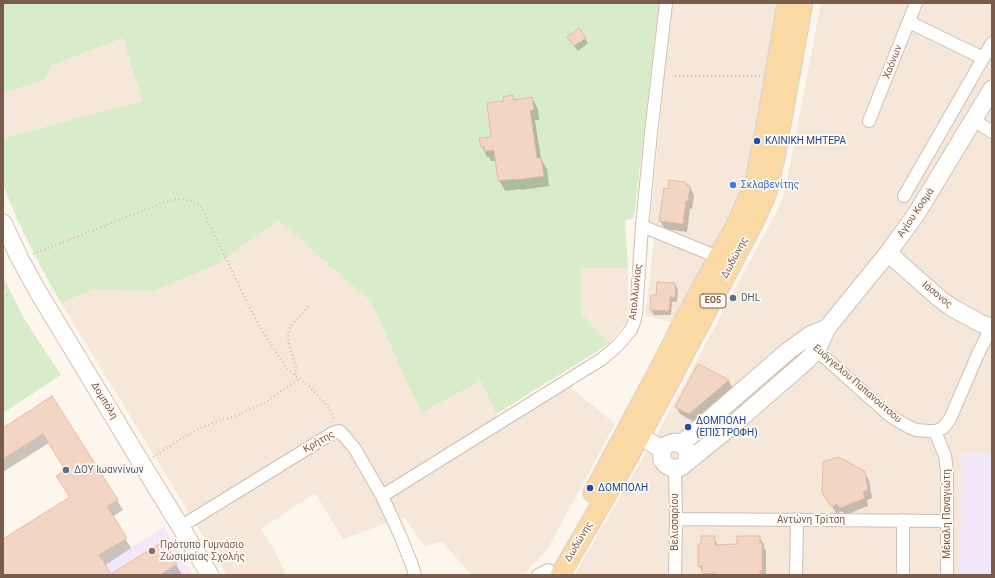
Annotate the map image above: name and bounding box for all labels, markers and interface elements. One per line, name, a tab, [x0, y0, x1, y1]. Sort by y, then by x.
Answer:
street label: Χαόνων	[881, 43, 905, 81]
place label: ΚΛΙΝΙΚΗ ΜΗΤΕΡΑ	[765, 135, 846, 147]
marker: ΚΛΙΝΙΚΗ ΜΗΤΕΡΑ	[752, 136, 762, 146]
place label: Σκλαβενίτης	[741, 179, 799, 191]
marker: Σκλαβενίτης	[728, 180, 738, 190]
street label: Αγίου Κοσμά	[895, 186, 937, 240]
street label: Δωδώνης	[719, 235, 751, 281]
street label: Απολλωνίας	[627, 263, 645, 321]
street label: Ιάσονος	[919, 279, 955, 311]
place label: DHL	[741, 292, 760, 304]
marker: DHL	[728, 293, 738, 303]
road number: ΕΟ5	[700, 294, 726, 308]
street label: Ευάγγελου Παπανούτσου	[810, 342, 904, 426]
street label: Δομπόλη	[88, 380, 120, 422]
place label: ΔΟΜΠΟΛΗ (ΕΠΙΣΤΡΟΦΗ)	[696, 415, 758, 438]
marker: ΔΟΜΠΟΛΗ (ΕΠΙΣΤΡΟΦΗ)	[683, 422, 693, 432]
street label: Κρήτης	[301, 428, 337, 456]
place label: ΔΟΥ Ιωαννίνων	[74, 464, 144, 476]
marker: ΔΟΥ Ιωαννίνων	[61, 465, 71, 475]
street label: Μέκαλη Παναγιώτη	[941, 469, 953, 559]
place label: ΔΟΜΠΟΛΗ	[598, 482, 648, 494]
marker: ΔΟΜΠΟΛΗ	[585, 483, 595, 493]
street label: Βελισσαρίου	[669, 493, 681, 551]
street label: Αντώνη Τρίτση	[777, 514, 845, 526]
street label: Δωδώνης	[562, 520, 596, 564]
place label: Πρότυπο Γυμνάσιο Ζωσιμαίας Σχολής	[160, 539, 245, 562]
marker: Πρότυπο Γυμνάσιο Ζωσιμαίας Σχολής	[147, 546, 157, 556]

